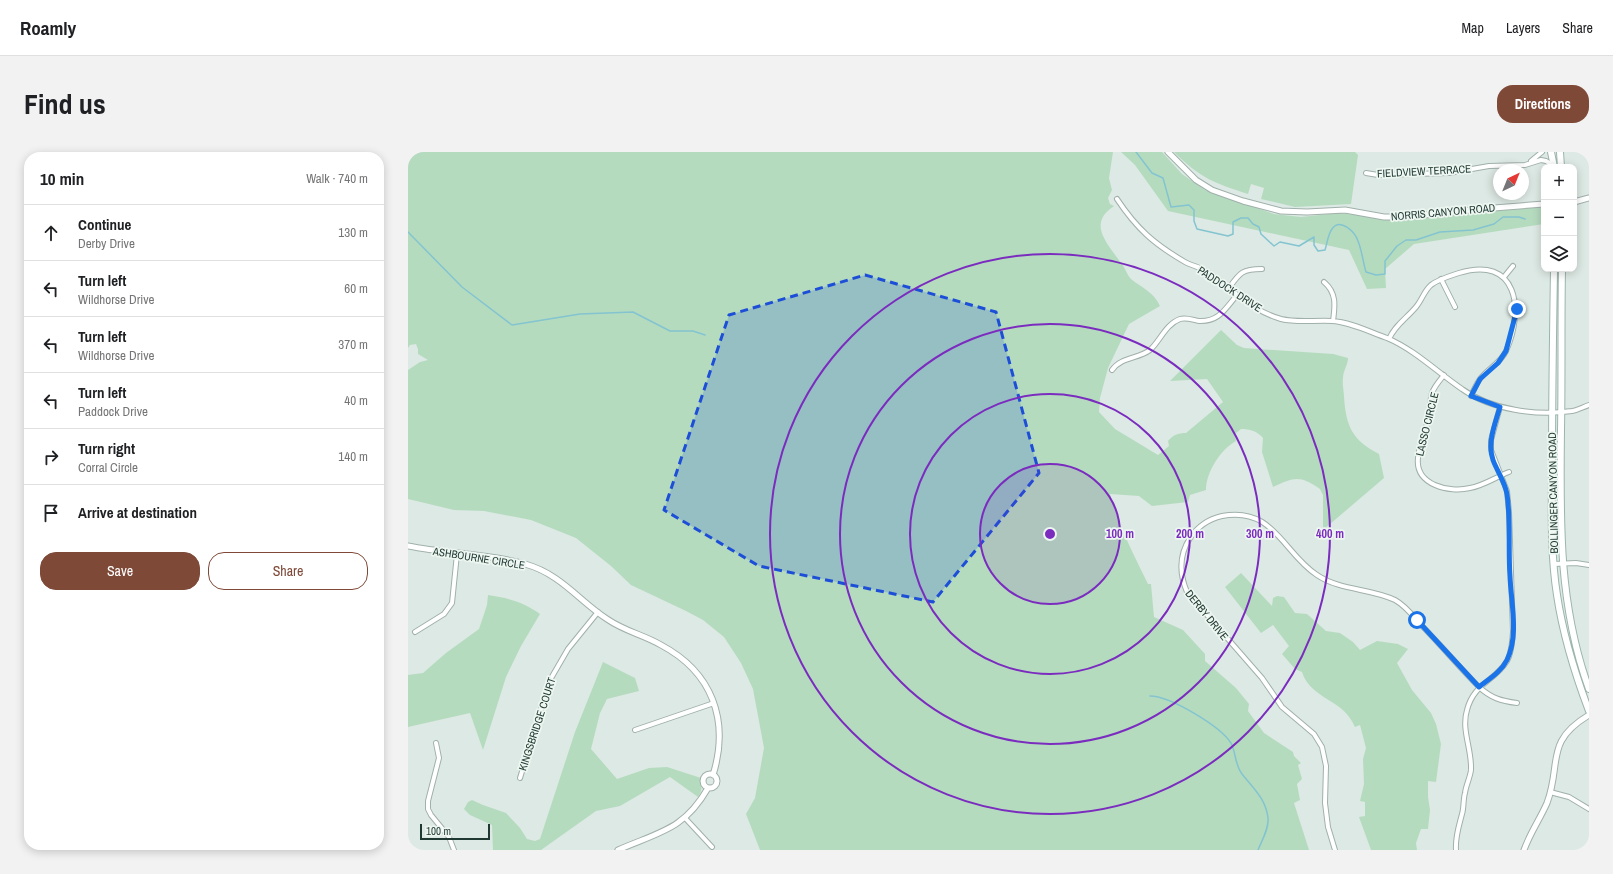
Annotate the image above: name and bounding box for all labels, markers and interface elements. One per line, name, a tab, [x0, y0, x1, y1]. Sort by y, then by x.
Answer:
text: Roamly	[20, 15, 76, 41]
text: Map	[1462, 19, 1484, 37]
text: Layers	[1506, 19, 1540, 37]
text: Share	[1562, 19, 1593, 37]
text: Find us	[24, 85, 106, 123]
button: Directions	[1497, 85, 1589, 123]
street label: FIELDVIEW TERRACE	[1377, 162, 1471, 180]
north arrow	[1493, 164, 1529, 200]
map controls	[1541, 164, 1577, 272]
button: +	[1541, 164, 1577, 200]
text: 10 min	[40, 167, 84, 190]
text: Walk · 740 m	[306, 170, 368, 187]
street label: NORRIS CANYON ROAD	[1390, 200, 1496, 224]
button: −	[1541, 200, 1577, 236]
text: Continue	[78, 214, 131, 235]
icon: ahead	[40, 222, 62, 244]
text: 130 m	[338, 224, 368, 241]
text: Derby Drive	[78, 235, 135, 252]
button: layers	[1541, 236, 1577, 272]
street label: PADDOCK DRIVE	[1195, 263, 1265, 315]
text: Turn left	[78, 270, 126, 291]
icon: left	[40, 278, 62, 300]
text: 60 m	[344, 280, 368, 297]
text: Wildhorse Drive	[78, 291, 154, 308]
route end	[1508, 300, 1526, 318]
text: Turn left	[78, 326, 126, 347]
icon: left	[40, 334, 62, 356]
text: 370 m	[338, 336, 368, 353]
text: Wildhorse Drive	[78, 347, 154, 364]
text: Turn left	[78, 382, 126, 403]
icon: left	[40, 390, 62, 412]
street label: LASSO CIRCLE	[1412, 390, 1442, 458]
text: 40 m	[344, 392, 368, 409]
text: Paddock Drive	[78, 403, 148, 420]
street label: BOLLINGER CANYON ROAD	[1545, 432, 1561, 554]
text: Turn right	[78, 438, 135, 459]
icon: right	[40, 446, 62, 468]
text: 140 m	[338, 448, 368, 465]
text: Corral Circle	[78, 459, 138, 476]
icon: arrive	[40, 502, 62, 524]
text: Arrive at destination	[78, 502, 197, 523]
text: 100 m	[1106, 526, 1134, 542]
text: 200 m	[1176, 526, 1204, 542]
text: 300 m	[1246, 526, 1274, 542]
text: 400 m	[1316, 526, 1344, 542]
centre of rings	[1043, 527, 1057, 541]
street label: ASHBOURNE CIRCLE	[431, 544, 526, 572]
button: Save	[40, 552, 200, 590]
button: Share	[208, 552, 368, 590]
street label: DERBY DRIVE	[1182, 587, 1232, 643]
route start	[1408, 611, 1426, 629]
street label: KINGSBRIDGE COURT	[515, 675, 559, 772]
scale bar	[420, 822, 490, 841]
text: 100 m	[426, 824, 451, 838]

